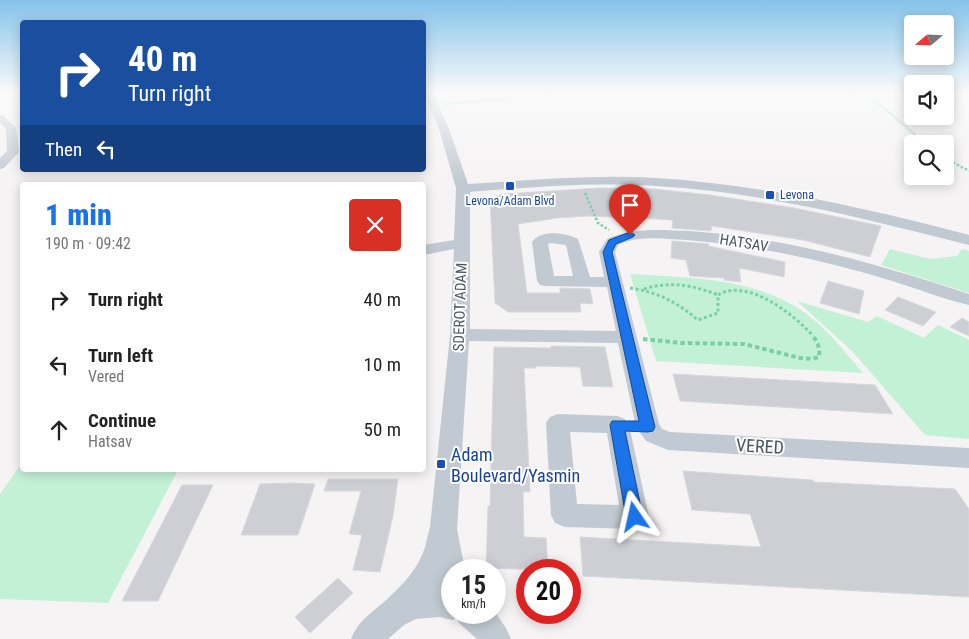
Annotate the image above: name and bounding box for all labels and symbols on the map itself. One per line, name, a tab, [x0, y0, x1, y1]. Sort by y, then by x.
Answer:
north arrow	[904, 15, 954, 65]
marker: Levona/Adam Blvd	[504, 180, 516, 192]
pin	[609, 184, 651, 235]
place label: Levona	[780, 188, 814, 202]
marker: Levona	[764, 189, 776, 201]
place label: Levona/Adam Blvd	[465, 194, 555, 208]
street label: HATSAV	[718, 230, 770, 256]
street label: SDEROT ADAM	[449, 262, 471, 352]
street label: VERED	[736, 434, 784, 458]
place label: Adam Boulevard/Yasmin	[451, 444, 580, 486]
marker: Adam Boulevard/Yasmin	[435, 458, 447, 470]
position arrow	[608, 490, 660, 542]
speed limit sign: 20	[516, 559, 581, 624]

